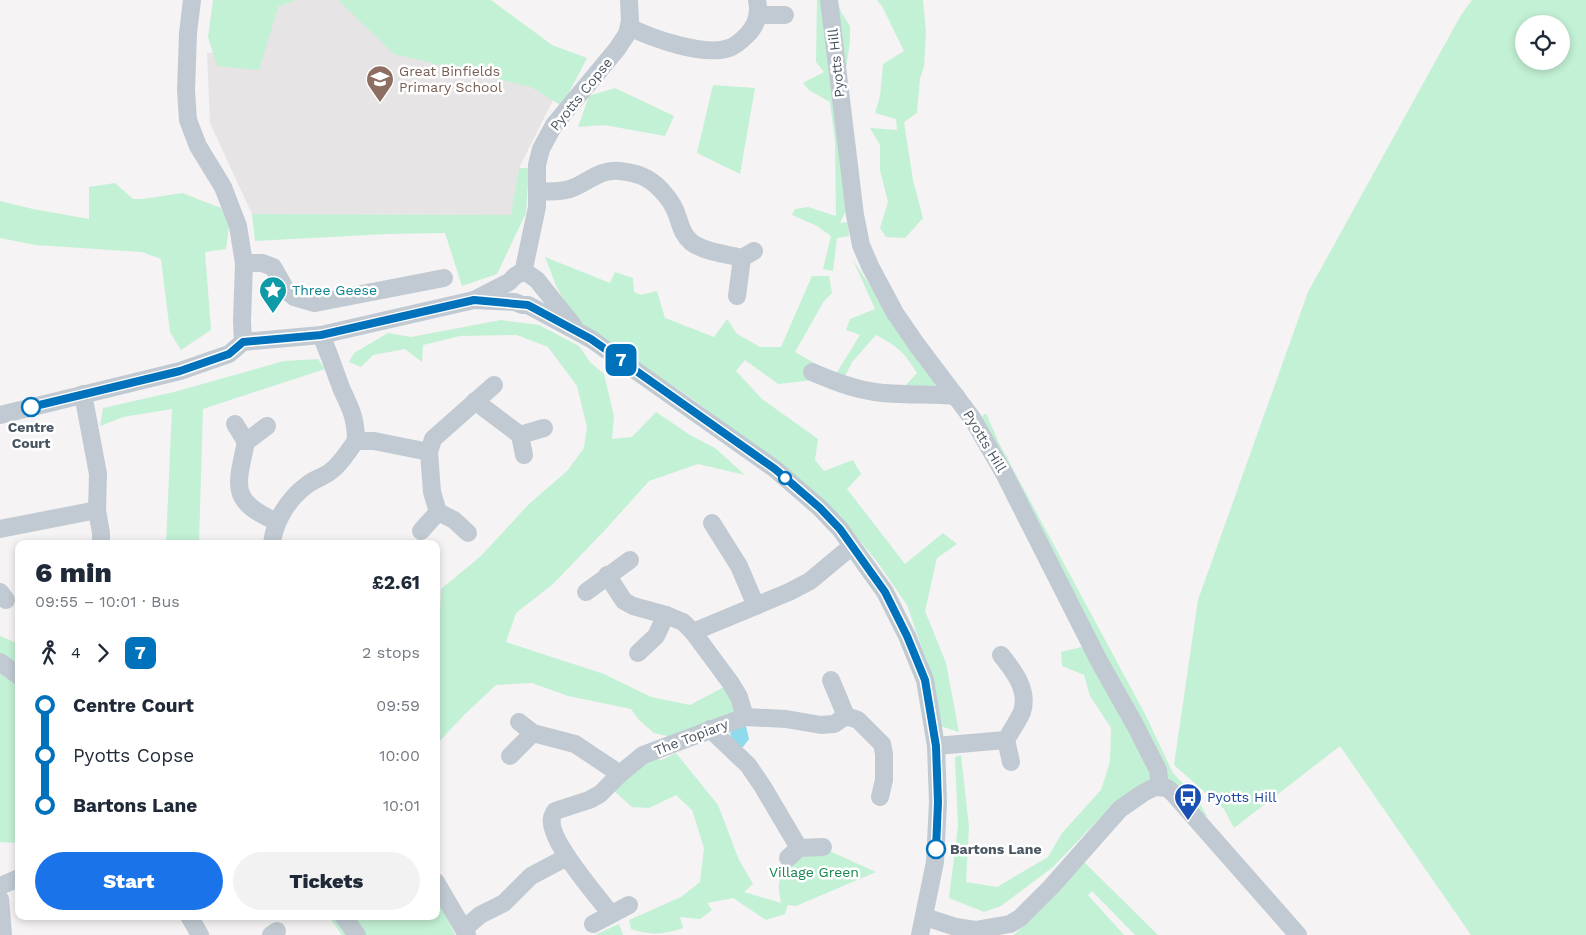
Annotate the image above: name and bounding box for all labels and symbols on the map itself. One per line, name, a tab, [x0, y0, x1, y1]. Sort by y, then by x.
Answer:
street label: Pyotts Hill	[824, 27, 848, 98]
street label: Pyotts Copse	[547, 54, 615, 134]
place label: Great Binfields Primary School	[399, 63, 503, 95]
school or university icon: Great Binfields Primary School	[365, 64, 395, 103]
place icon: Three Geese	[258, 275, 288, 314]
place label: Three Geese	[292, 282, 377, 298]
line badge: 7	[605, 344, 637, 376]
marker: Centre Court	[21, 397, 41, 417]
street label: Pyotts Hill	[960, 407, 1010, 476]
place label: Centre Court	[8, 419, 54, 451]
unlabelled marker	[778, 471, 792, 485]
street label: The Topiary	[652, 715, 731, 758]
bus stop icon: Pyotts Hill	[1173, 782, 1203, 821]
place label: Pyotts Hill	[1207, 789, 1277, 805]
marker: Bartons Lane	[926, 839, 946, 859]
place label: Bartons Lane	[950, 841, 1042, 857]
park label: Village Green	[769, 864, 859, 880]

